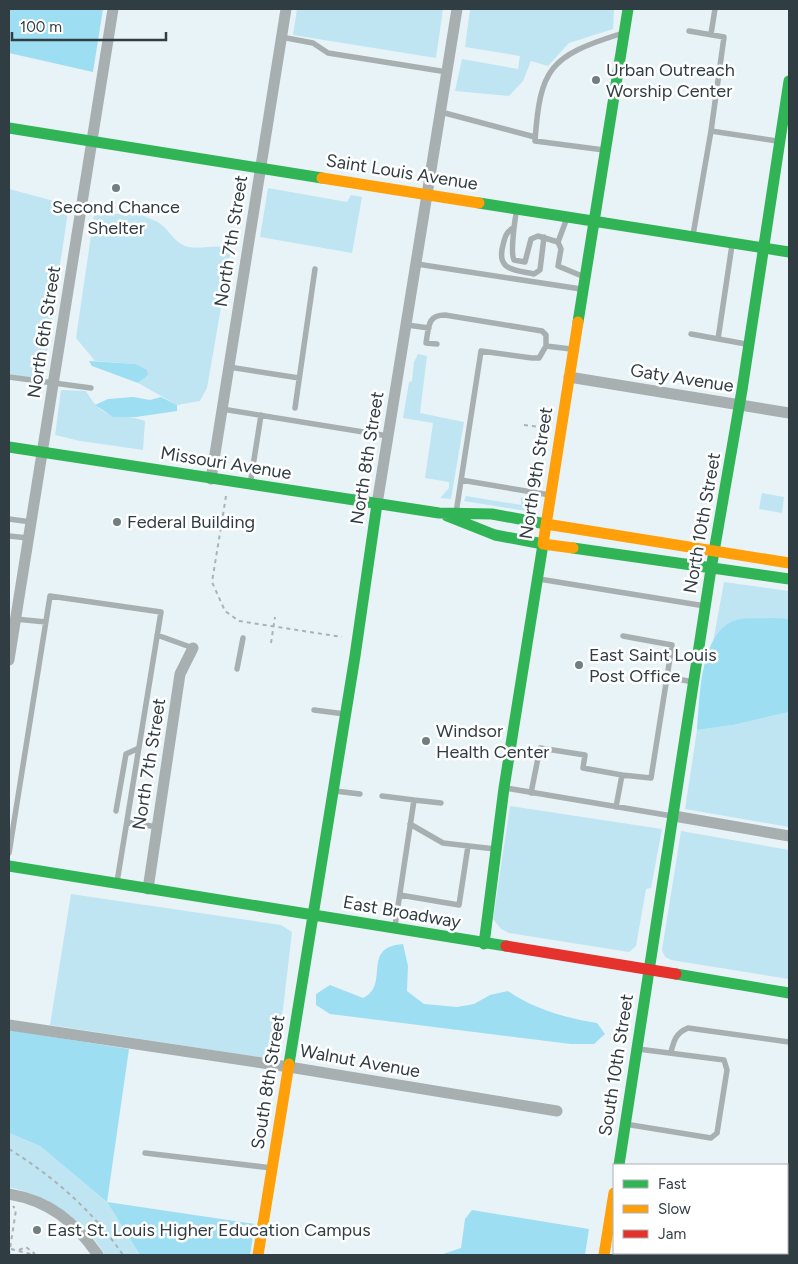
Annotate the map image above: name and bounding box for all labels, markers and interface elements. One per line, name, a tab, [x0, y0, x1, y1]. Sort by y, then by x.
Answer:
scale bar	[12, 10, 166, 42]
text: 100 m	[20, 18, 62, 36]
place label: Urban Outreach Worship Center	[606, 59, 735, 102]
marker: Urban Outreach Worship Center	[590, 74, 602, 86]
street label: Saint Louis Avenue	[325, 149, 480, 195]
street label: North 7th Street	[210, 173, 252, 308]
marker: Second Chance Shelter	[110, 182, 122, 194]
place label: Second Chance Shelter	[52, 196, 180, 239]
street label: North 6th Street	[23, 264, 65, 400]
street label: Gaty Avenue	[629, 359, 735, 397]
street label: North 8th Street	[346, 390, 388, 526]
street label: North 9th Street	[515, 405, 557, 541]
street label: Missouri Avenue	[159, 442, 293, 484]
street label: North 10th Street	[679, 451, 725, 595]
place label: Federal Building	[127, 511, 255, 533]
marker: Federal Building	[111, 516, 123, 528]
place label: East Saint Louis Post Office	[589, 644, 717, 687]
marker: East Saint Louis Post Office	[573, 659, 585, 671]
street label: North 7th Street	[128, 696, 170, 831]
place label: Windsor Health Center	[436, 720, 549, 763]
marker: Windsor Health Center	[420, 735, 432, 747]
street label: East Broadway	[341, 891, 463, 933]
street label: South 10th Street	[594, 992, 638, 1138]
street label: South 8th Street	[247, 1013, 289, 1151]
street label: Walnut Avenue	[298, 1040, 422, 1082]
legend	[613, 1164, 788, 1254]
text: Fast	[658, 1175, 687, 1193]
text: Slow	[658, 1200, 691, 1218]
place label: East St. Louis Higher Education Campus	[47, 1219, 371, 1241]
marker: East St. Louis Higher Education Campus	[31, 1224, 43, 1236]
text: Jam	[658, 1225, 686, 1243]

